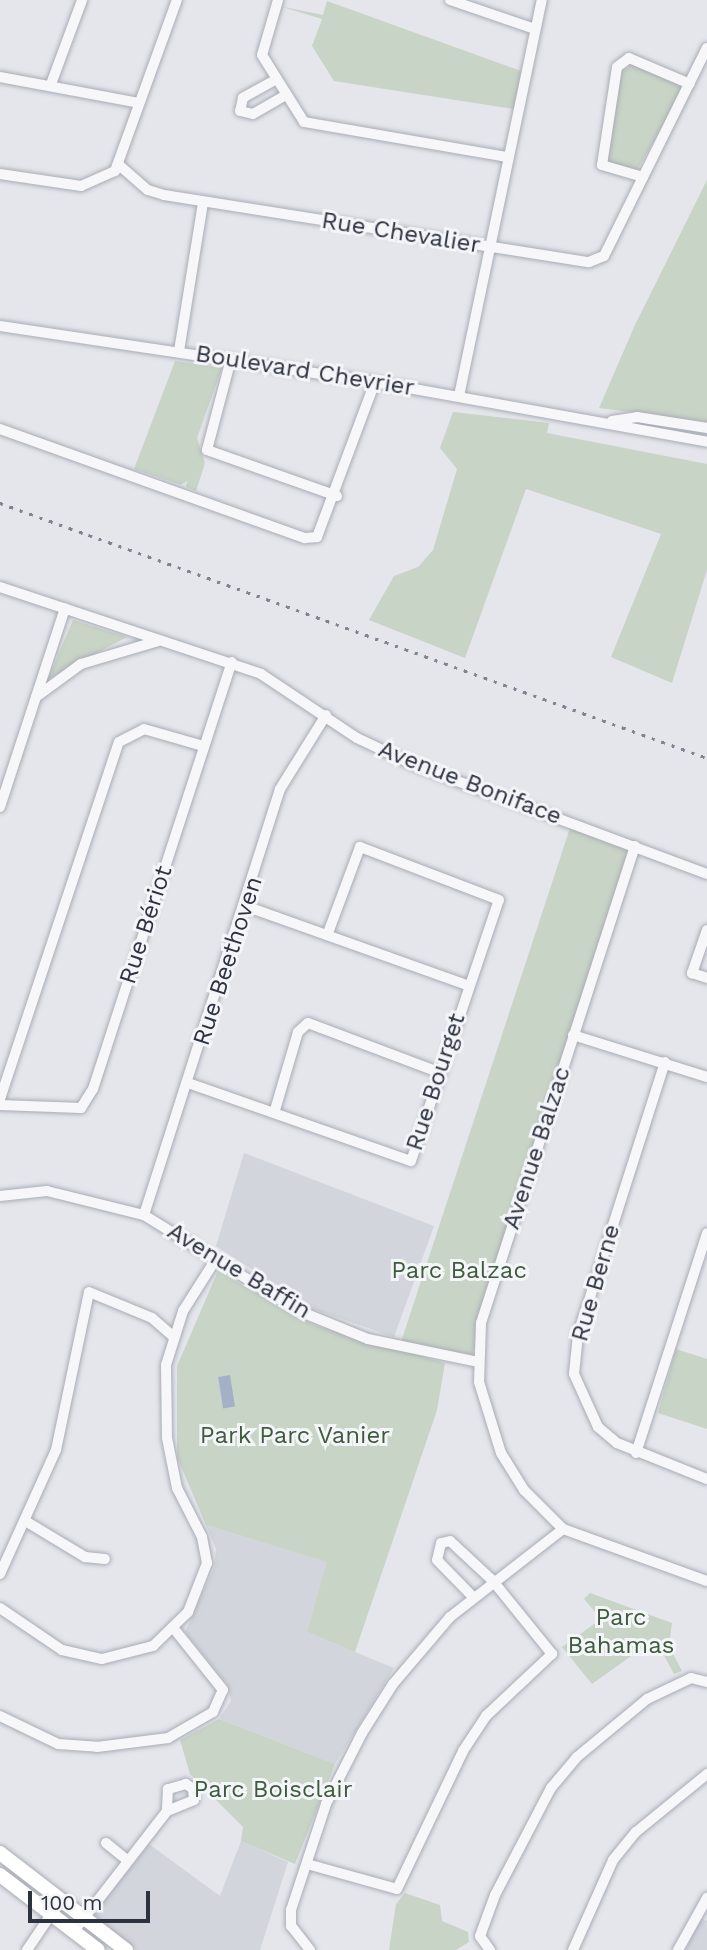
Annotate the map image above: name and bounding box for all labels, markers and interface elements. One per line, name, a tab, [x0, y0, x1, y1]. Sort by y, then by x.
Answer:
street label: Rue Chevalier	[319, 206, 483, 260]
street label: Boulevard Chevrier	[193, 339, 417, 403]
street label: Avenue Boniface	[374, 735, 566, 831]
street label: Rue Bériot	[113, 862, 179, 988]
street label: Rue Beethoven	[187, 873, 269, 1049]
street label: Rue Bourget	[400, 1010, 472, 1154]
street label: Avenue Balzac	[497, 1063, 577, 1233]
street label: Avenue Baffin	[162, 1217, 316, 1325]
street label: Rue Berne	[566, 1221, 626, 1345]
park label: Parc Balzac	[391, 1257, 527, 1285]
park label: Park Parc Vanier	[199, 1422, 391, 1450]
park label: Parc Bahamas	[568, 1604, 674, 1660]
park label: Parc Boisclair	[194, 1776, 352, 1804]
scale bar	[32, 1876, 154, 1920]
text: 100 m	[41, 1890, 103, 1915]

